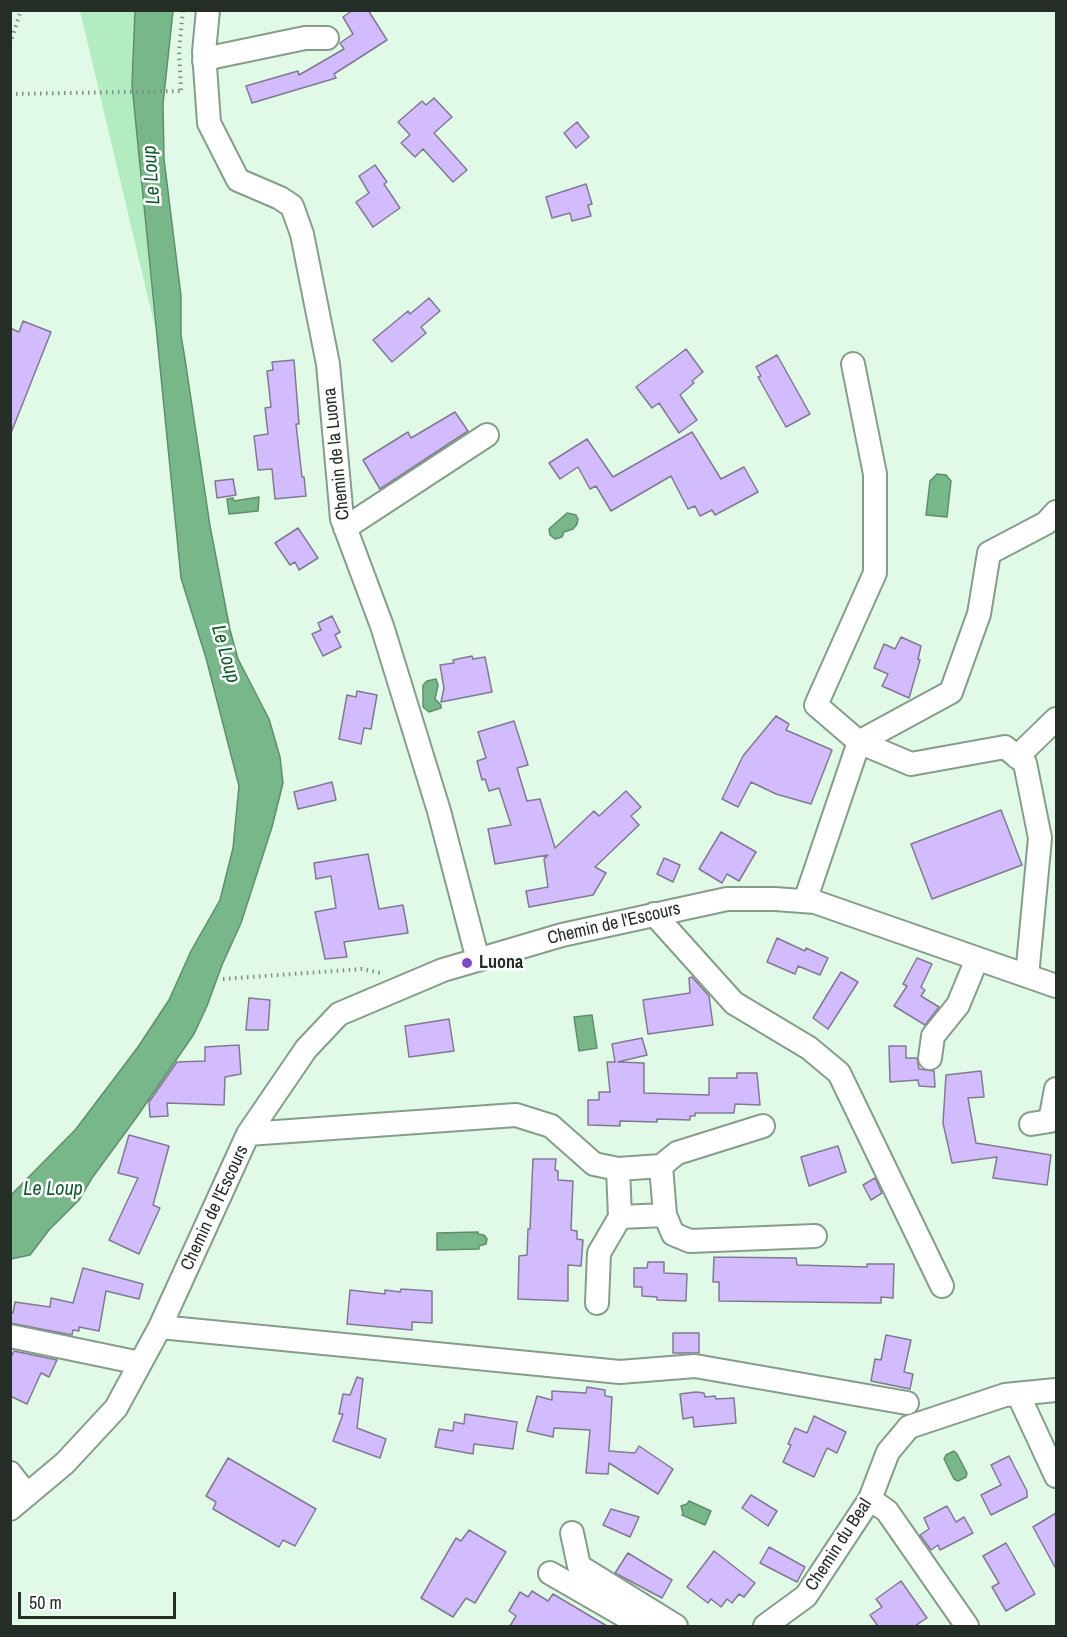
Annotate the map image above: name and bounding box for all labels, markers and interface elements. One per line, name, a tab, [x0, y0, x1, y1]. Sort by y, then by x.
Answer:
water label: Le Loup	[138, 145, 166, 205]
street label: Chemin de la Luona	[319, 387, 355, 521]
water label: Le Loup	[205, 622, 245, 686]
street label: Chemin de l'Escours	[545, 898, 683, 950]
place label: Luona	[479, 952, 523, 974]
marker: Luona	[460, 956, 474, 970]
street label: Chemin de l'Escours	[177, 1142, 253, 1274]
water label: Le Loup	[23, 1178, 83, 1202]
street label: Chemin du Beal	[801, 1495, 877, 1595]
scale bar	[21, 1580, 178, 1618]
text: 50 m	[29, 1590, 62, 1615]

